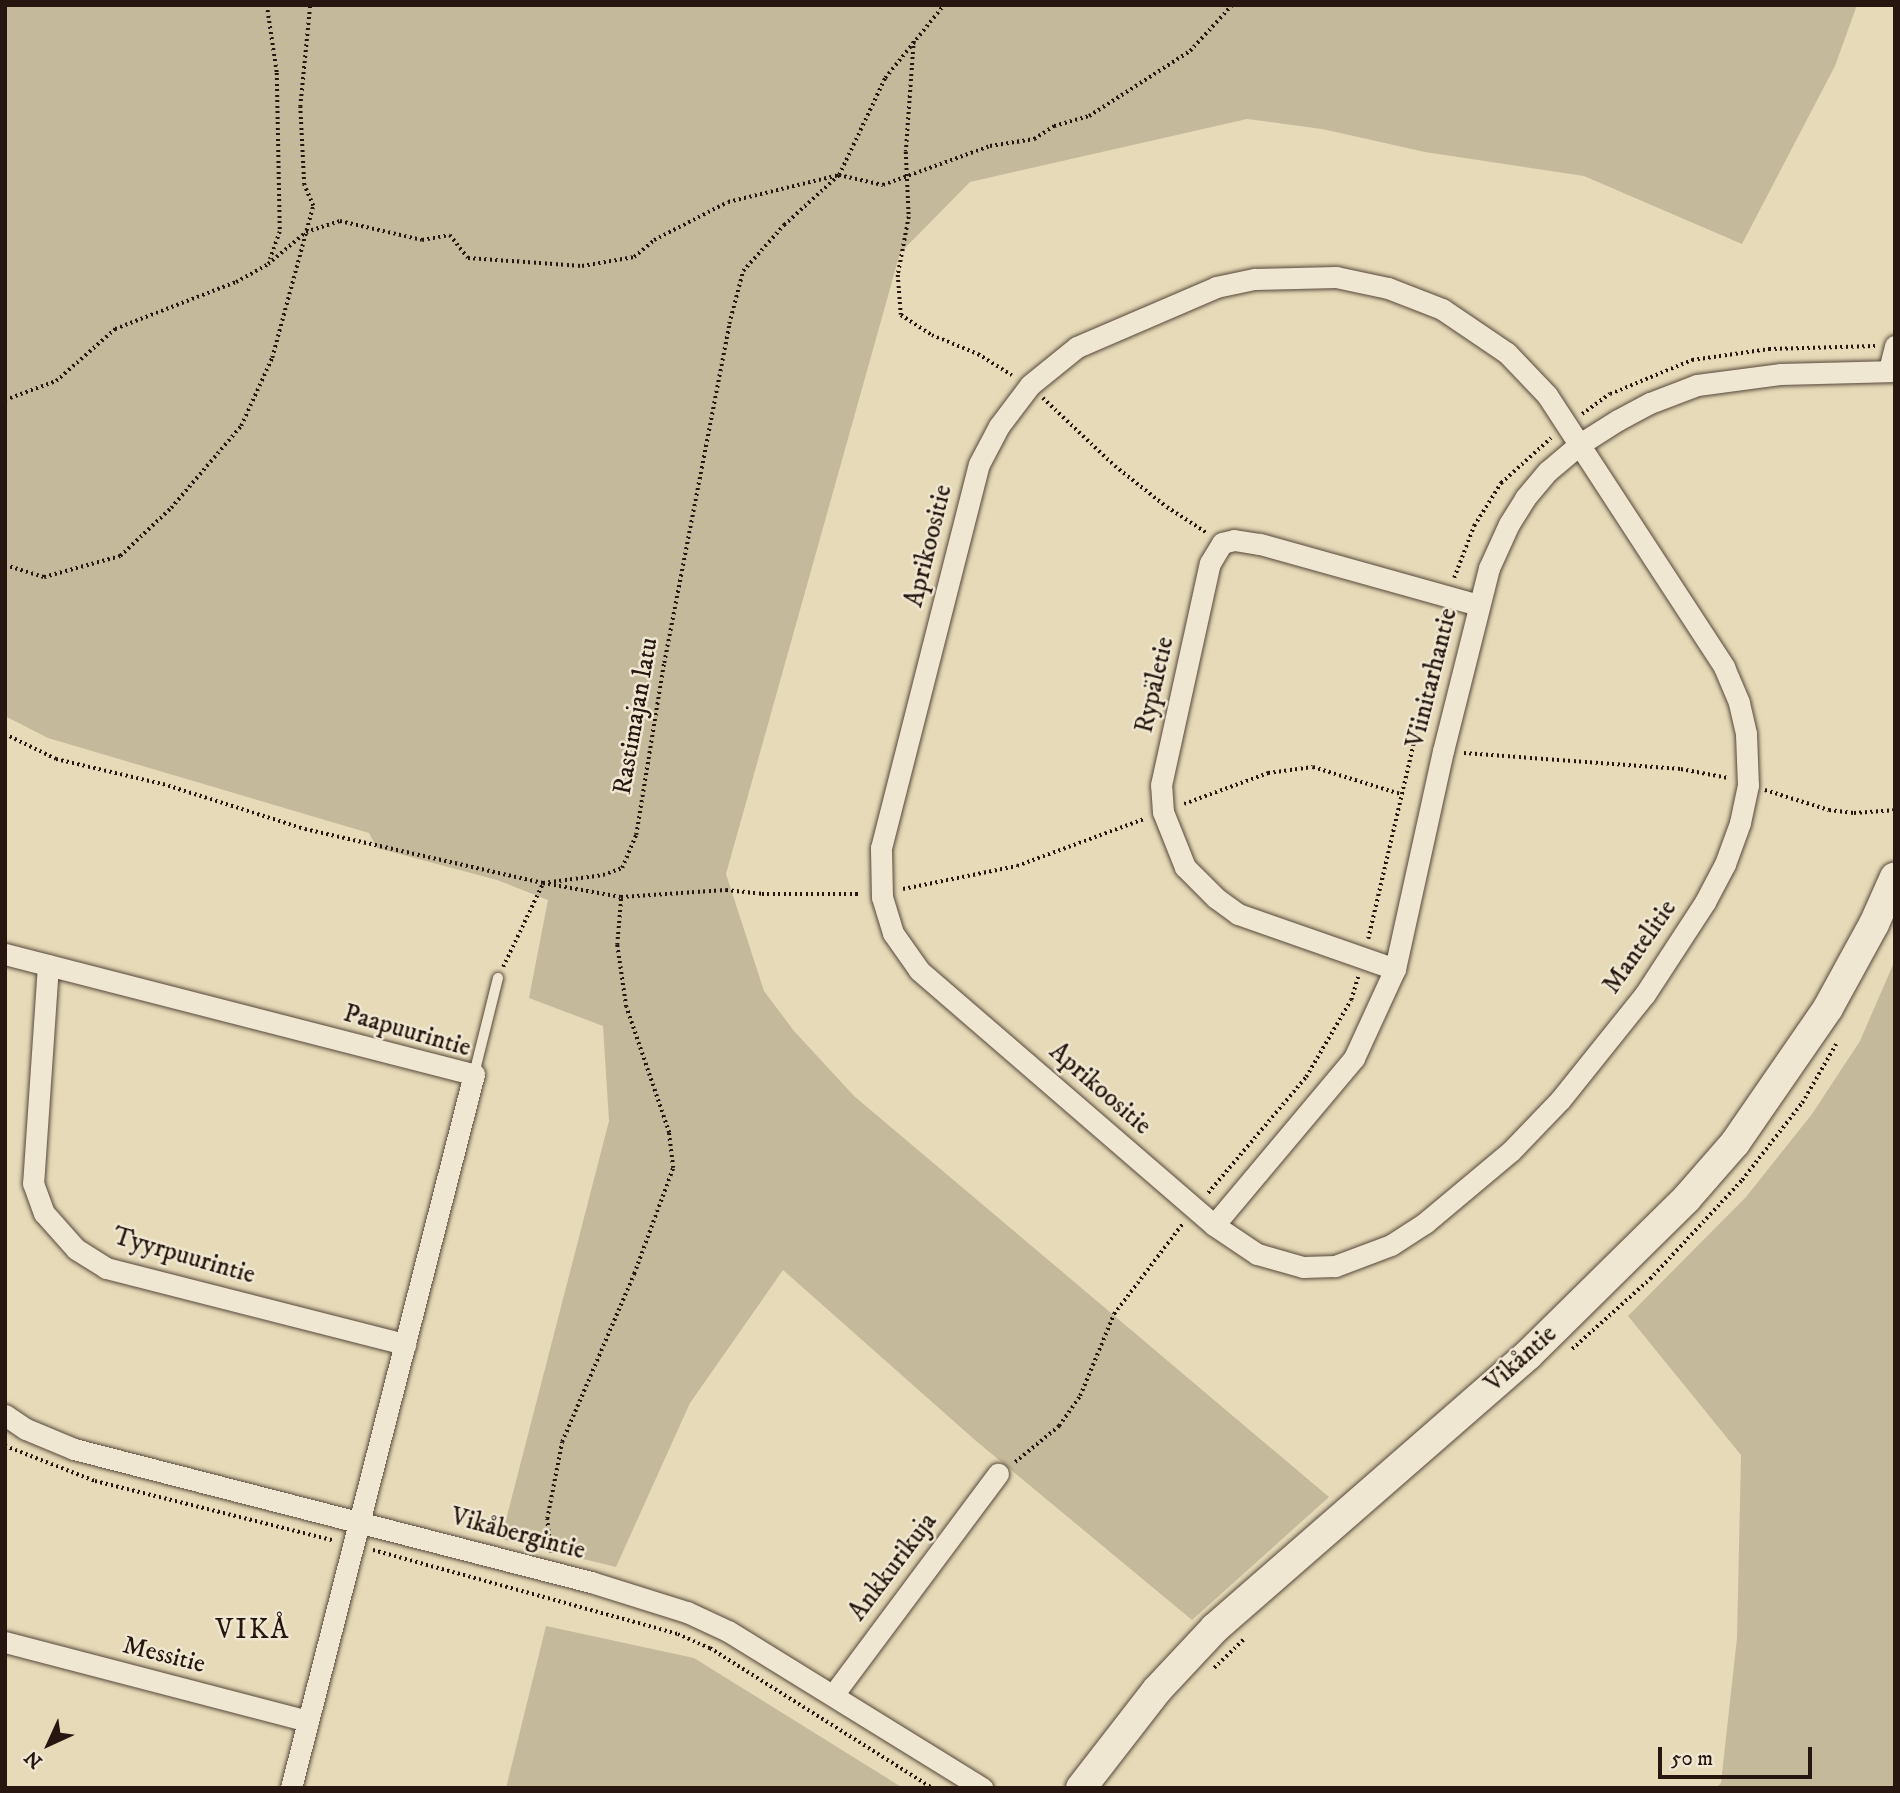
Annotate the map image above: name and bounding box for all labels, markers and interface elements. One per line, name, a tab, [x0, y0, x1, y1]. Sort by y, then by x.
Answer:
street label: Aprikoositie	[899, 482, 959, 610]
street label: Viinitarhantie	[1400, 605, 1464, 751]
street label: Rypäletie	[1129, 634, 1181, 736]
street label: Rastimajan latu	[607, 635, 665, 797]
street label: Mantelitie	[1596, 894, 1684, 1000]
street label: Paapuurintie	[340, 998, 474, 1064]
street label: Aprikoositie	[1043, 1036, 1157, 1142]
street label: Tyyrpuurintie	[109, 1221, 259, 1291]
street label: Vikåntie	[1479, 1319, 1563, 1399]
street label: Vikåbergintie	[447, 1501, 589, 1567]
street label: Ankkurikuja	[842, 1507, 944, 1627]
district label: VIKÅ	[216, 1613, 290, 1647]
street label: Messitie	[120, 1630, 208, 1680]
north arrow	[14, 1709, 84, 1779]
scale bar	[1662, 1734, 1816, 1778]
text: N	[20, 1746, 47, 1773]
text: 50 m	[1671, 1746, 1713, 1772]

